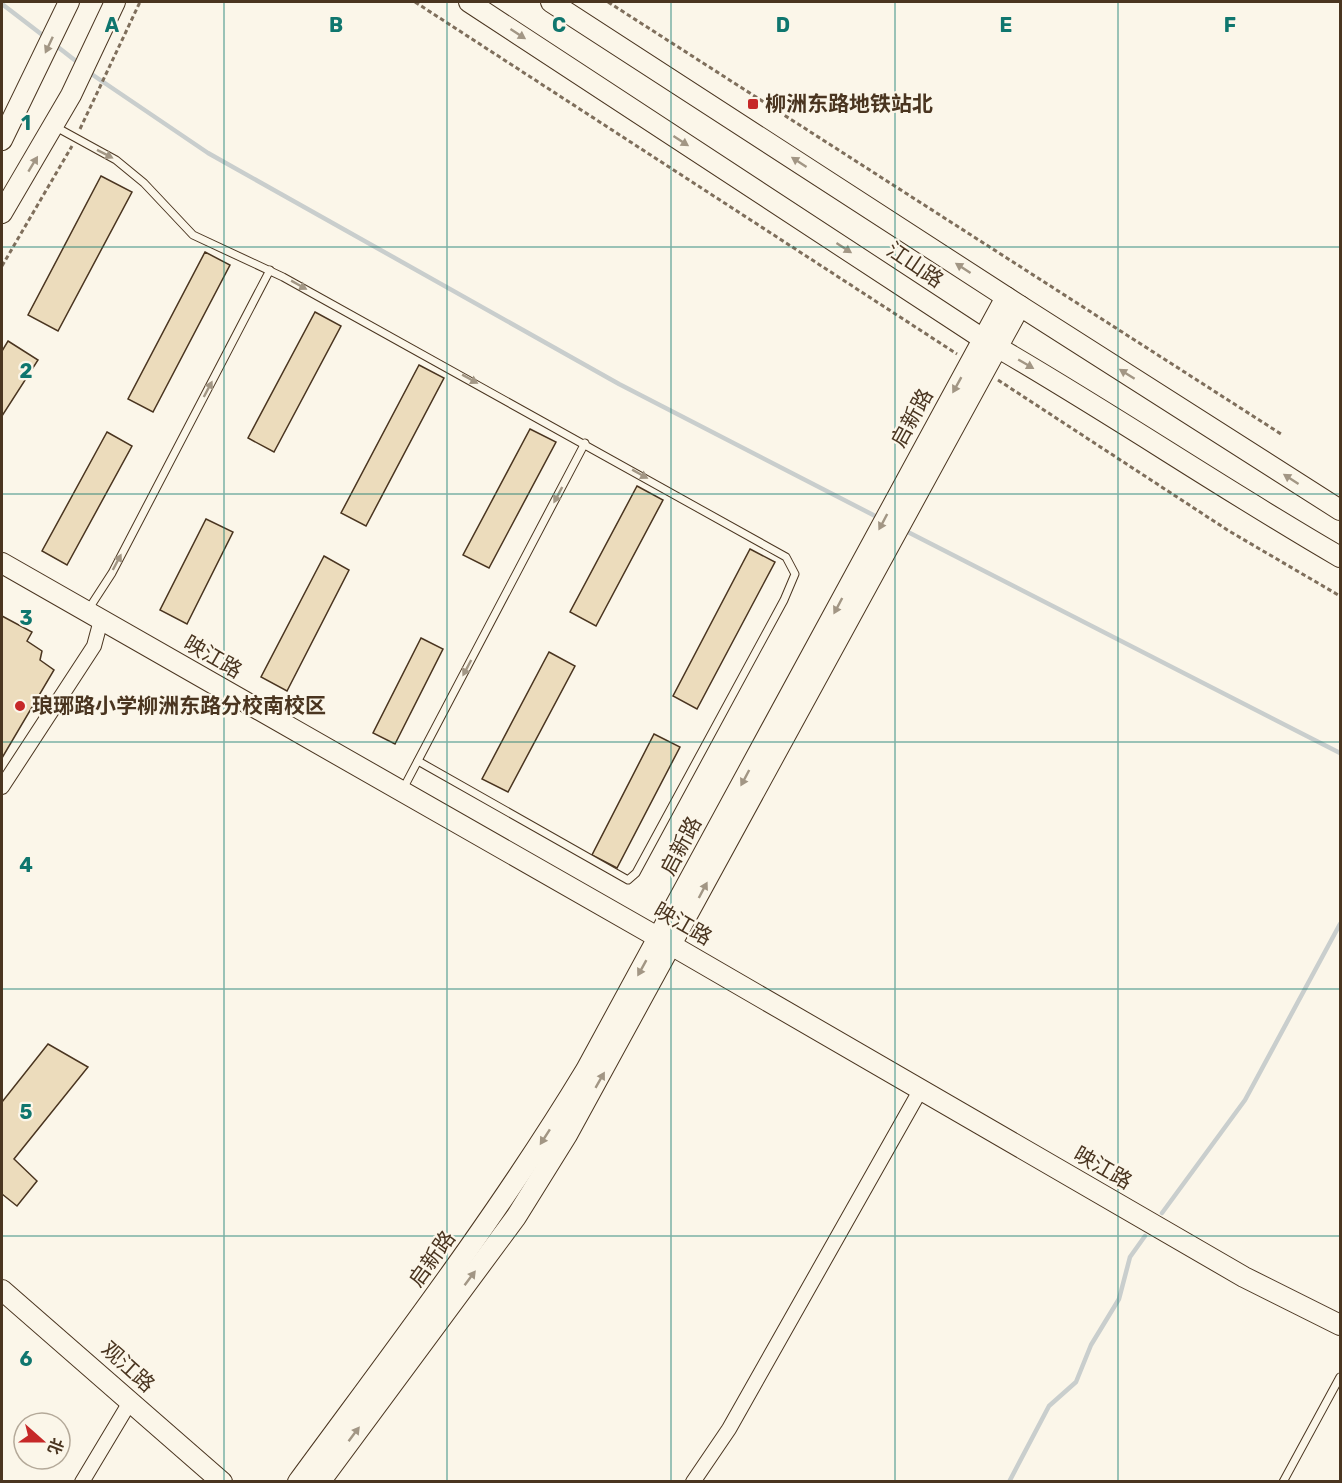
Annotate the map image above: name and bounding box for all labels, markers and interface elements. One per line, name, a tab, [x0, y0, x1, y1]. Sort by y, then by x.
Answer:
text: A	[105, 13, 120, 37]
text: B	[329, 13, 343, 37]
text: C	[552, 13, 566, 37]
text: D	[776, 13, 790, 37]
text: E	[1000, 13, 1012, 37]
text: F	[1224, 13, 1236, 37]
one-way arrow	[510, 28, 526, 39]
one-way arrow	[44, 37, 53, 54]
place label: 柳洲东路地铁站北	[765, 91, 933, 116]
marker: 柳洲东路地铁站北	[746, 97, 760, 111]
text: 1	[21, 111, 31, 135]
one-way arrow	[673, 135, 689, 146]
one-way arrow	[97, 149, 114, 159]
one-way arrow	[27, 156, 38, 172]
one-way arrow	[792, 156, 808, 168]
street label: 江山路	[882, 237, 948, 293]
one-way arrow	[836, 242, 852, 253]
one-way arrow	[955, 263, 971, 274]
one-way arrow	[291, 280, 308, 290]
text: 2	[20, 359, 33, 383]
one-way arrow	[1018, 359, 1035, 369]
one-way arrow	[1119, 369, 1135, 380]
one-way arrow	[462, 374, 479, 384]
one-way arrow	[952, 377, 963, 393]
one-way arrow	[203, 381, 212, 398]
street label: 启新路	[885, 384, 938, 451]
one-way arrow	[632, 469, 649, 479]
one-way arrow	[1283, 474, 1299, 485]
one-way arrow	[553, 487, 563, 504]
one-way arrow	[878, 514, 888, 531]
one-way arrow	[113, 554, 122, 571]
one-way arrow	[833, 598, 843, 615]
text: 3	[19, 606, 33, 630]
street label: 映江路	[180, 630, 247, 683]
one-way arrow	[462, 659, 472, 676]
place label: 琅琊路小学柳洲东路分校南校区	[32, 693, 326, 718]
marker: 琅琊路小学柳洲东路分校南校区	[13, 699, 27, 713]
one-way arrow	[740, 770, 750, 787]
street label: 启新路	[655, 812, 706, 879]
text: 4	[19, 853, 33, 877]
one-way arrow	[698, 881, 708, 898]
street label: 映江路	[650, 897, 717, 950]
one-way arrow	[637, 960, 647, 977]
one-way arrow	[594, 1071, 604, 1088]
text: 5	[20, 1100, 33, 1124]
one-way arrow	[540, 1129, 551, 1145]
street label: 映江路	[1070, 1141, 1137, 1194]
street label: 启新路	[403, 1226, 460, 1292]
one-way arrow	[464, 1270, 476, 1285]
street label: 观江路	[97, 1336, 160, 1397]
text: 6	[19, 1347, 33, 1371]
north arrow	[12, 1411, 72, 1471]
one-way arrow	[348, 1427, 360, 1442]
text: 北	[44, 1435, 67, 1457]

